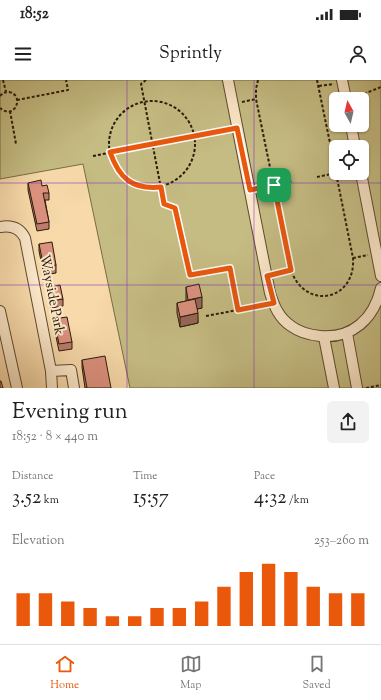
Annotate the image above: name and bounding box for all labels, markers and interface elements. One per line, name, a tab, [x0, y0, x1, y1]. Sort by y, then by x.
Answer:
text: 18:52	[20, 4, 49, 25]
text: Sprintly	[159, 41, 222, 67]
icon: menu	[12, 43, 34, 65]
icon: person	[347, 43, 369, 65]
north arrow	[329, 92, 369, 132]
map controls	[329, 92, 369, 180]
button: locate	[329, 140, 369, 180]
pin	[257, 168, 291, 202]
icon: arrive	[263, 174, 285, 196]
street label: Wayside Park	[33, 253, 69, 337]
text: Evening run	[12, 397, 128, 429]
button: share	[327, 401, 369, 443]
text: 18:52 · 8 × 440 m	[12, 428, 98, 446]
text: Distance	[12, 468, 53, 484]
text: Time	[133, 468, 157, 484]
text: Pace	[254, 468, 275, 484]
text: 3.52	[12, 484, 41, 513]
text: 15:57	[133, 484, 169, 513]
text: 4:32	[254, 484, 287, 513]
text: km	[41, 492, 59, 508]
text: /km	[287, 492, 309, 508]
text: Elevation	[12, 532, 65, 550]
text: 253–260 m	[314, 532, 369, 550]
tab: Home	[50, 653, 79, 693]
tab: Map	[180, 653, 202, 693]
tab: Saved	[302, 653, 331, 693]

